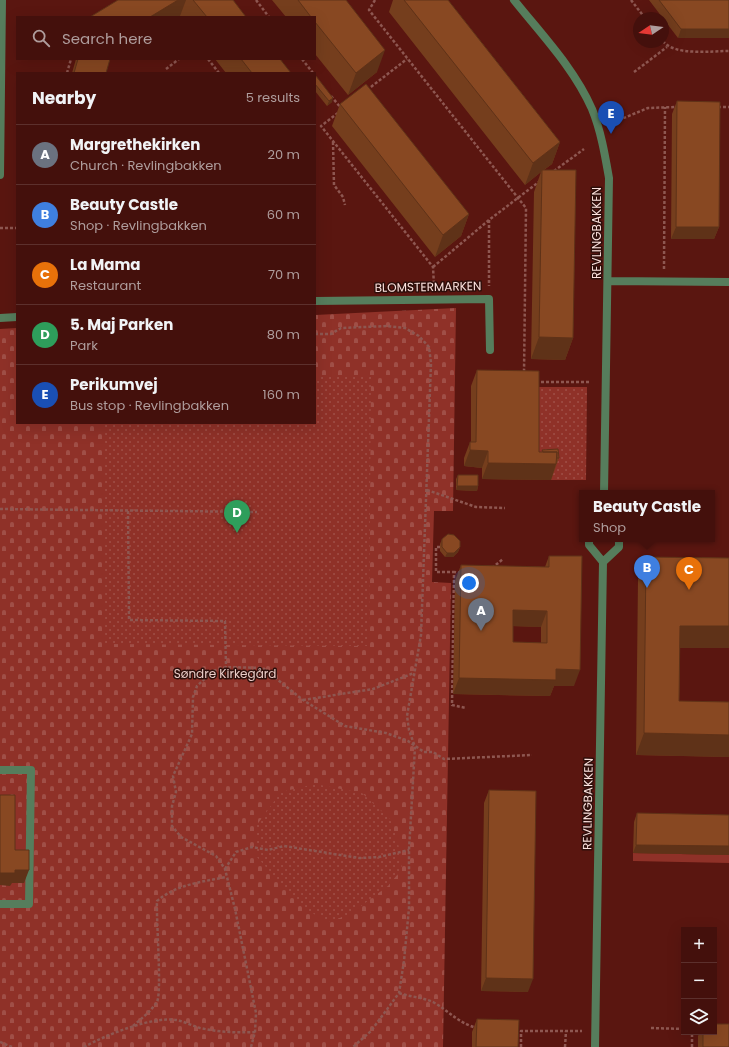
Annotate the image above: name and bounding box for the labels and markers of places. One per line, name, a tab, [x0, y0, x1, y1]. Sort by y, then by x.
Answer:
pin: E	[598, 101, 624, 134]
pin: D	[224, 500, 250, 533]
pin: B	[634, 555, 660, 588]
pin: C	[676, 557, 702, 590]
pin: A	[468, 598, 494, 631]

